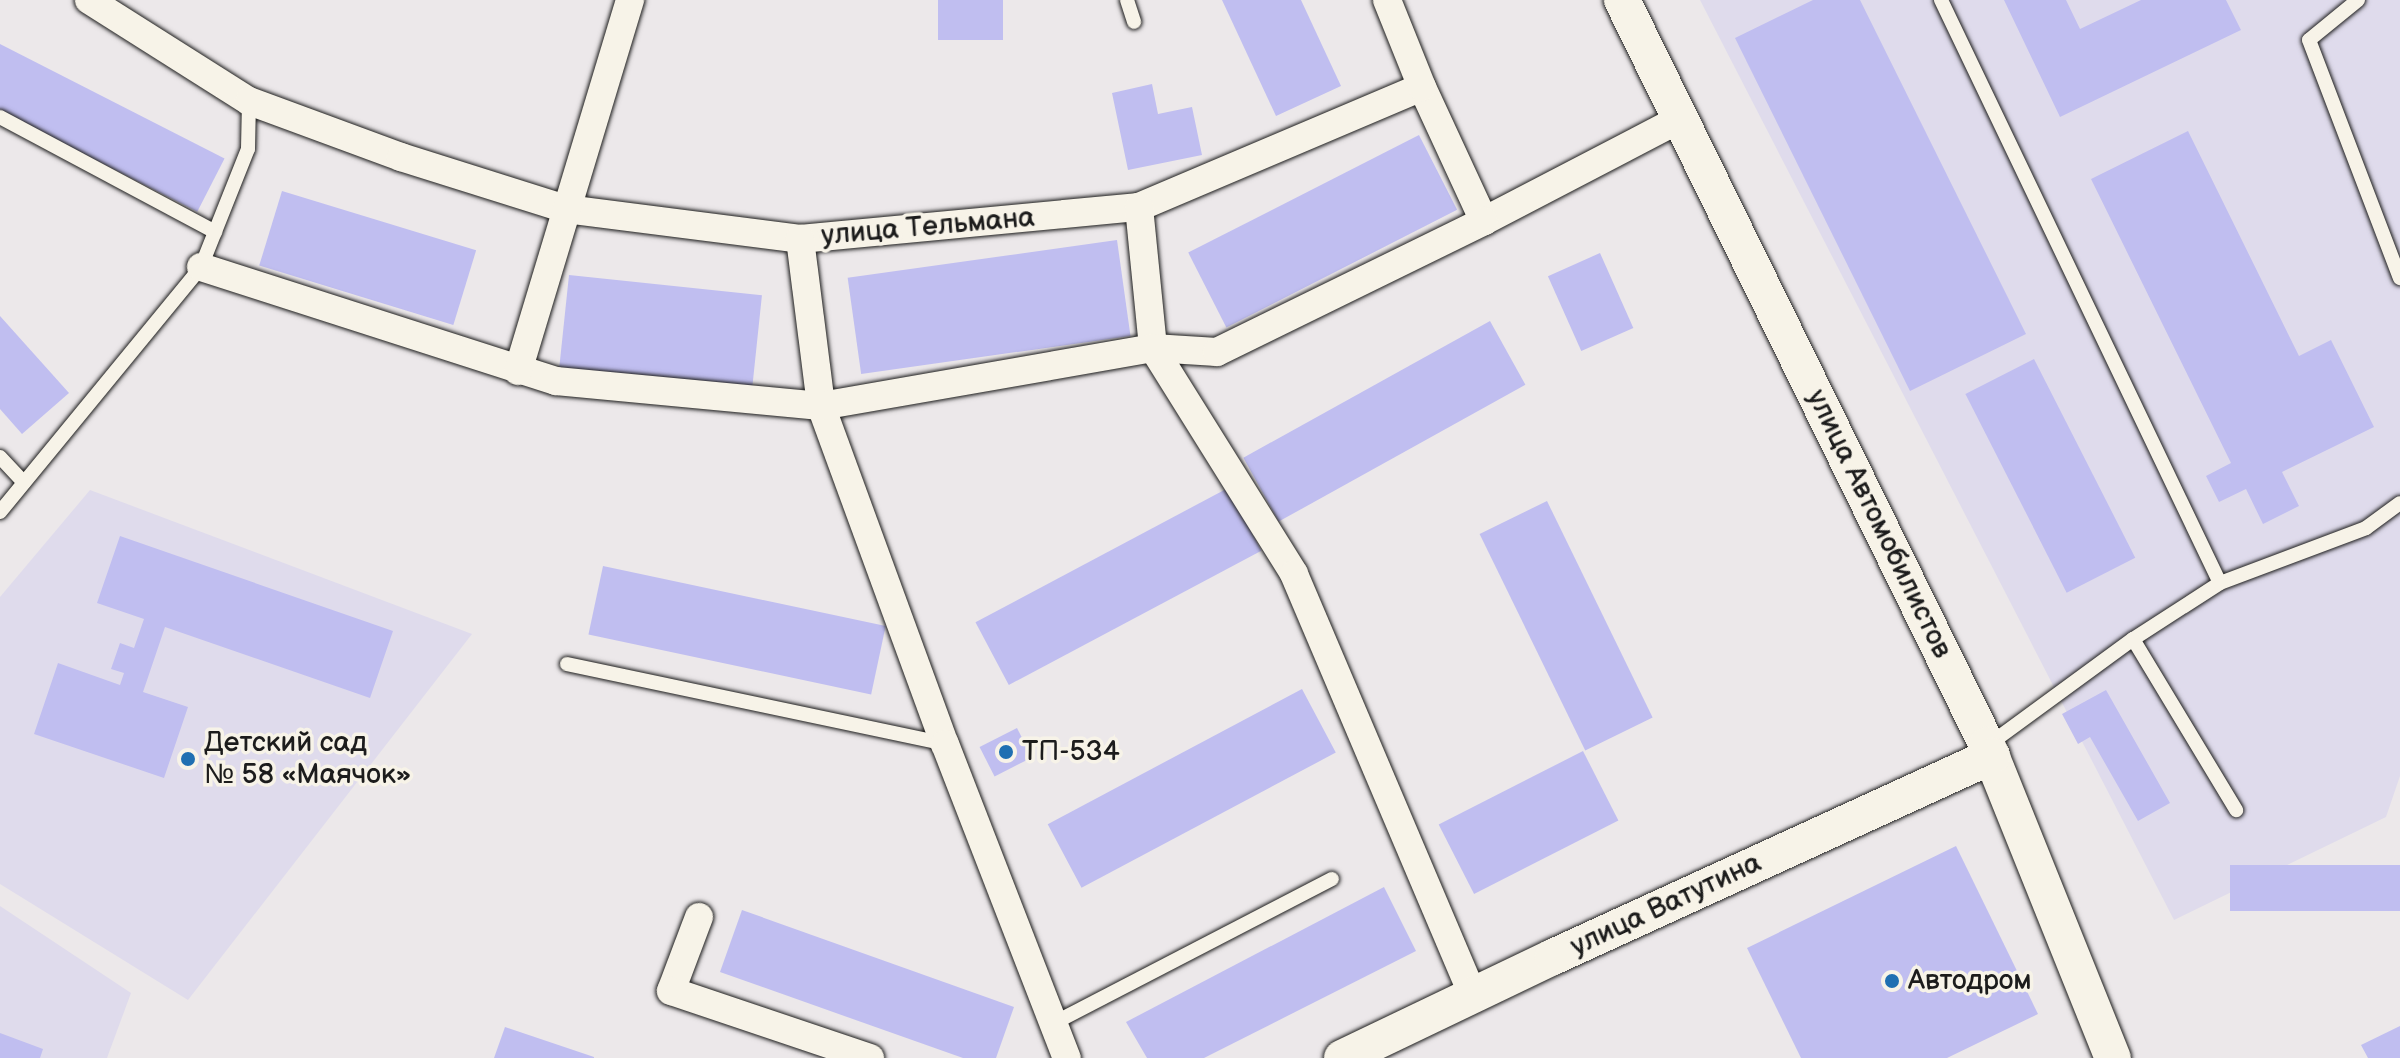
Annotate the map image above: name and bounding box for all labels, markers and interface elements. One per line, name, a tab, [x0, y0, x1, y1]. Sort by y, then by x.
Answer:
street label: улица Тельмана	[820, 201, 1036, 253]
street label: улица Автомобилистов	[1799, 384, 1959, 664]
place label: Детский сад № 58 «Маячок»	[204, 726, 411, 792]
place label: ТП-534	[1022, 735, 1120, 769]
marker: ТП-534	[997, 743, 1015, 761]
marker: Детский сад № 58 «Маячок»	[179, 750, 197, 768]
street label: улица Ватутина	[1565, 846, 1767, 964]
place label: Автодром	[1908, 964, 2032, 998]
marker: Автодром	[1883, 972, 1901, 990]

